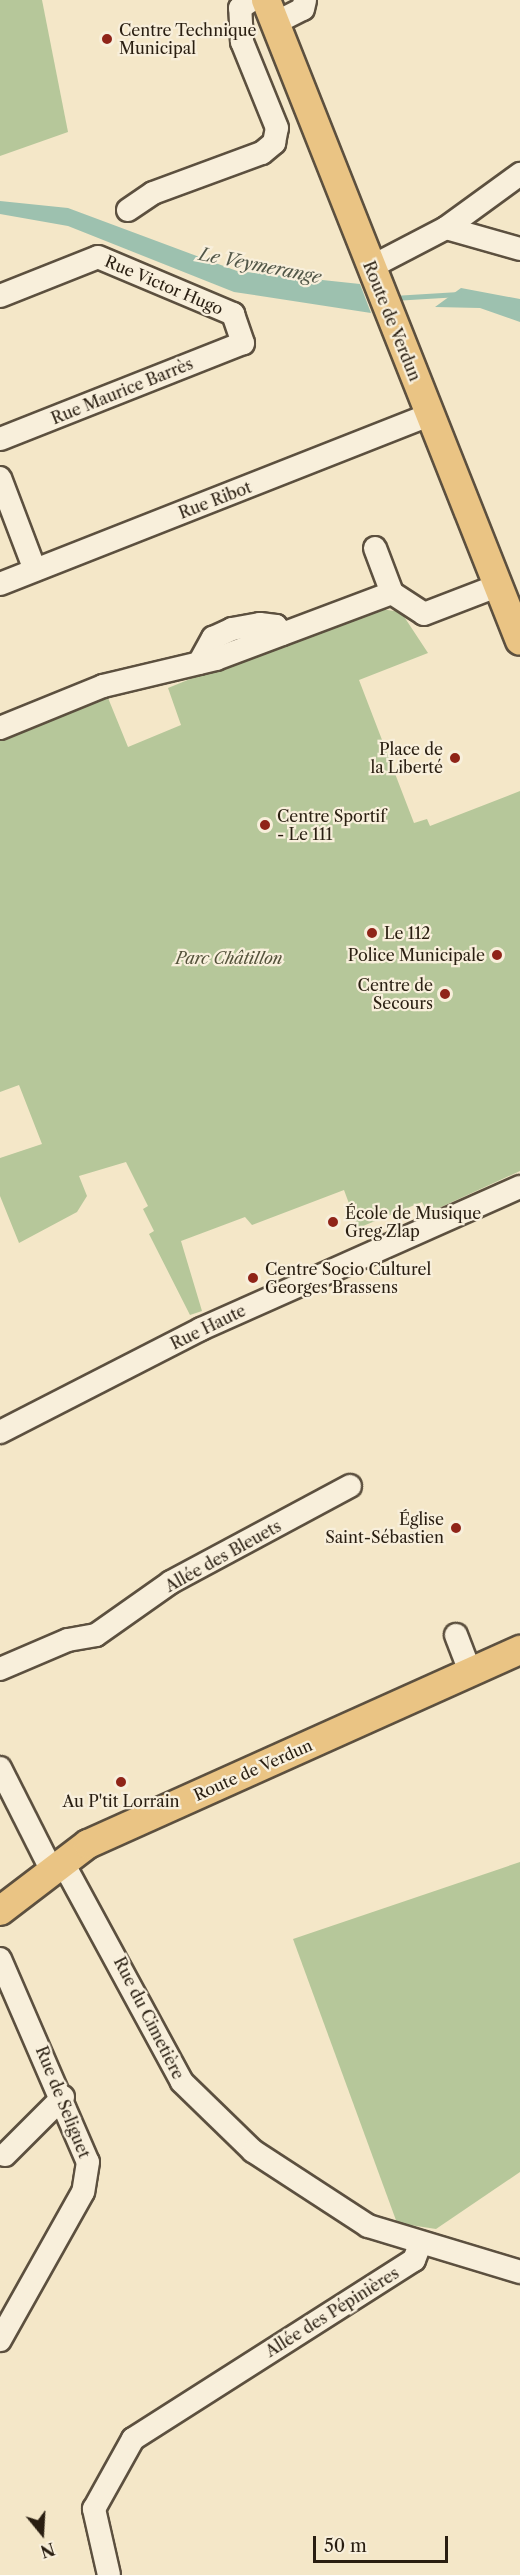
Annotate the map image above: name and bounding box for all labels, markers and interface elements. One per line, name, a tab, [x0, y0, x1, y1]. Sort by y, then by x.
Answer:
place label: Centre Technique Municipal	[119, 20, 257, 58]
marker: Centre Technique Municipal	[100, 32, 114, 46]
water label: Le Veymerange	[197, 244, 323, 288]
street label: Rue Victor Hugo	[102, 251, 226, 319]
street label: Route de Verdun	[359, 258, 425, 384]
street label: Rue Maurice Barrès	[48, 354, 196, 428]
street label: Rue Ribot	[176, 477, 254, 523]
place label: Place de la Liberté	[370, 739, 443, 777]
marker: Place de la Liberté	[448, 751, 462, 765]
place label: Centre Sportif - Le 111	[277, 806, 386, 844]
marker: Centre Sportif - Le 111	[258, 818, 272, 832]
place label: Le 112	[384, 923, 430, 943]
marker: Le 112	[365, 926, 379, 940]
place label: Police Municipale	[348, 945, 485, 965]
park label: Parc Châtillon	[176, 948, 282, 968]
marker: Police Municipale	[490, 948, 504, 962]
place label: Centre de Secours	[358, 975, 433, 1013]
marker: Centre de Secours	[438, 987, 452, 1001]
place label: École de Musique Greg Zlap	[345, 1203, 481, 1241]
marker: École de Musique Greg Zlap	[326, 1215, 340, 1229]
place label: Centre Socio Culturel Georges Brassens	[265, 1259, 431, 1297]
marker: Centre Socio Culturel Georges Brassens	[246, 1271, 260, 1285]
street label: Rue Haute	[167, 1301, 249, 1353]
place label: Église Saint-Sébastien	[325, 1509, 444, 1547]
street label: Allée des Bleuets	[162, 1516, 284, 1596]
marker: Église Saint-Sébastien	[449, 1521, 463, 1535]
street label: Route de Verdun	[190, 1735, 316, 1805]
marker: Au P'tit Lorrain	[114, 1775, 128, 1789]
place label: Au P'tit Lorrain	[62, 1791, 180, 1811]
street label: Rue du Cimetière	[110, 1954, 188, 2082]
street label: Rue de Seliguet	[32, 2043, 94, 2161]
street label: Allée des Pépinières	[262, 2263, 402, 2361]
north arrow	[12, 2503, 72, 2563]
scale bar	[316, 2524, 451, 2562]
text: 50 m	[324, 2535, 367, 2557]
text: N	[38, 2538, 57, 2562]

